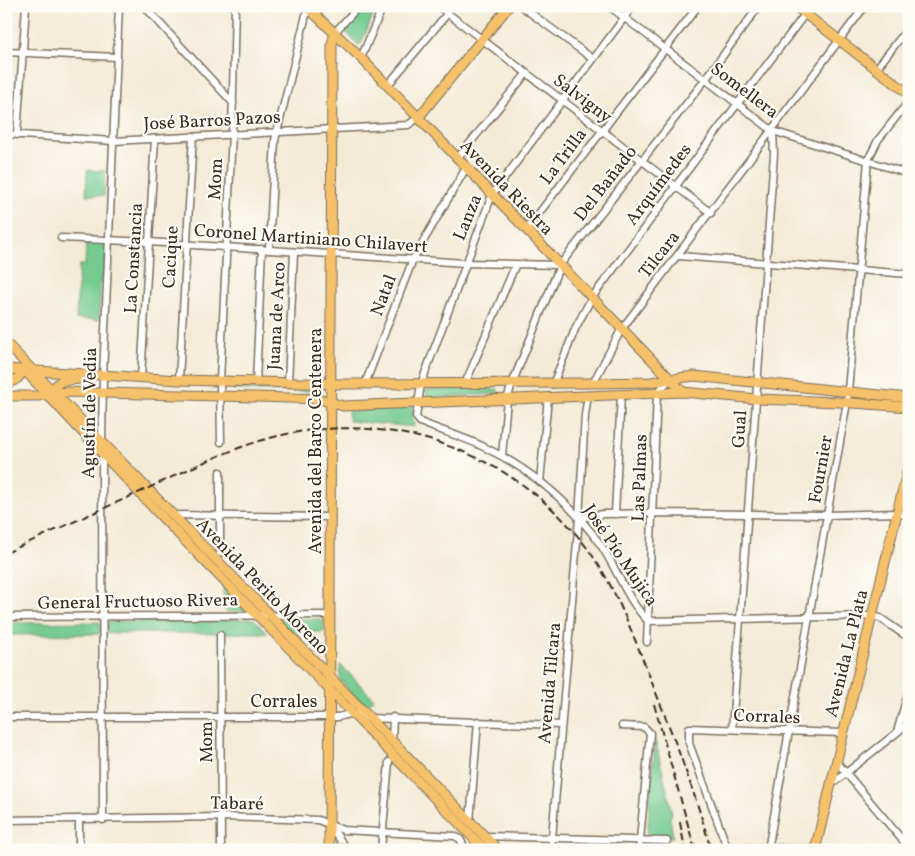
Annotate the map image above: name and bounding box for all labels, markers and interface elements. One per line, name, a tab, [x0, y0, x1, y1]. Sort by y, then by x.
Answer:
street label: Somellera	[705, 57, 784, 125]
street label: Salvigny	[547, 69, 617, 130]
street label: José Barros Pazos	[143, 105, 281, 138]
street label: La Trilla	[535, 124, 594, 190]
street label: Avenida Riestra	[453, 134, 558, 242]
street label: Arquímedes	[620, 139, 698, 231]
street label: Del Bañado	[569, 141, 644, 227]
street label: Mom	[203, 157, 230, 201]
street label: Lanza	[448, 191, 489, 244]
street label: La Constancia	[119, 202, 150, 314]
street label: Coronel Martiniano Chilavert	[193, 219, 429, 260]
street label: Cacique	[157, 225, 186, 289]
street label: Tilcara	[634, 226, 687, 284]
street label: Juana de Arco	[262, 261, 293, 371]
street label: Natal	[365, 271, 404, 320]
street label: Avenida del Barco Centenera	[304, 328, 329, 554]
street label: Agustín de Vedia	[77, 347, 104, 479]
street label: Gual	[727, 409, 754, 449]
street label: Fournier	[803, 433, 840, 505]
street label: Las Palmas	[626, 434, 655, 522]
street label: José Pío Mujica	[576, 500, 663, 612]
street label: Avenida Perito Moreno	[190, 513, 334, 661]
street label: Avenida La Plata	[820, 587, 875, 720]
street label: General Fructuoso Rivera	[37, 588, 239, 617]
street label: Avenida Tilcara	[533, 621, 568, 745]
street label: Corrales	[251, 690, 318, 715]
street label: Corrales	[733, 704, 801, 731]
street label: Mom	[195, 721, 220, 763]
street label: Tabaré	[210, 792, 264, 817]

